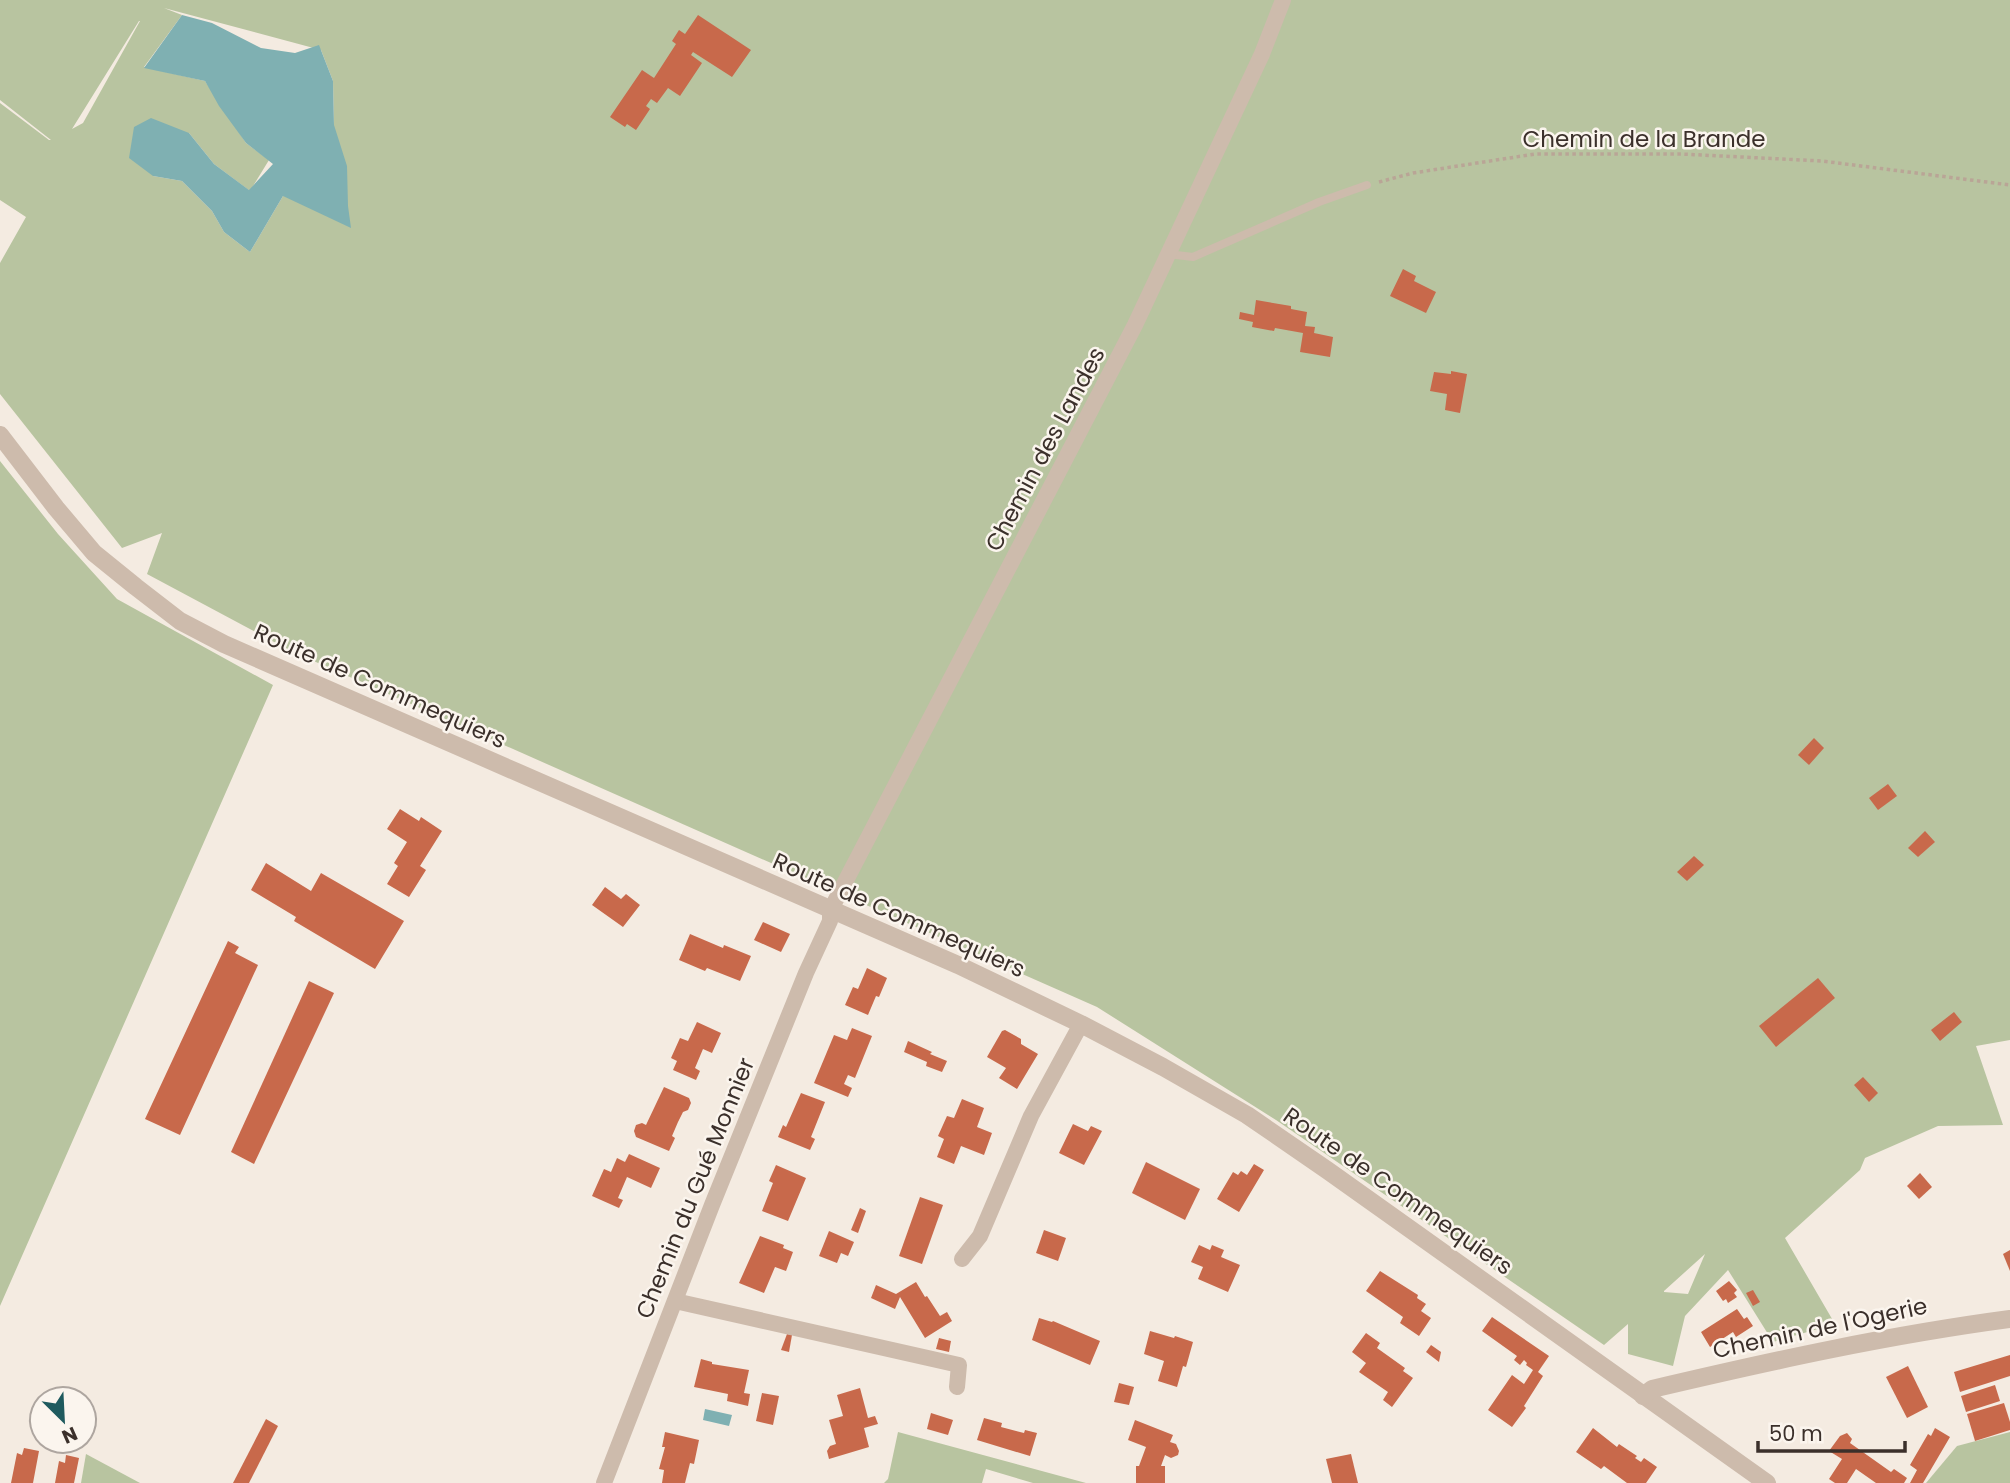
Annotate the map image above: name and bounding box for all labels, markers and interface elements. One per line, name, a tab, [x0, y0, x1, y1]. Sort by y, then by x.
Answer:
street label: Chemin de la Brande	[1523, 123, 1766, 155]
street label: Chemin des Landes	[978, 341, 1112, 557]
street label: Route de Commequiers	[249, 616, 511, 756]
street label: Route de Commequiers	[768, 845, 1030, 985]
street label: Chemin du Gué Monnier	[628, 1053, 762, 1323]
street label: Route de Commequiers	[1277, 1100, 1519, 1282]
street label: Chemin de l'Ogerie	[1710, 1290, 1930, 1366]
north arrow	[28, 1385, 98, 1455]
scale bar	[1758, 1410, 1905, 1454]
text: 50 m	[1769, 1419, 1823, 1448]
text: N	[58, 1420, 82, 1450]

